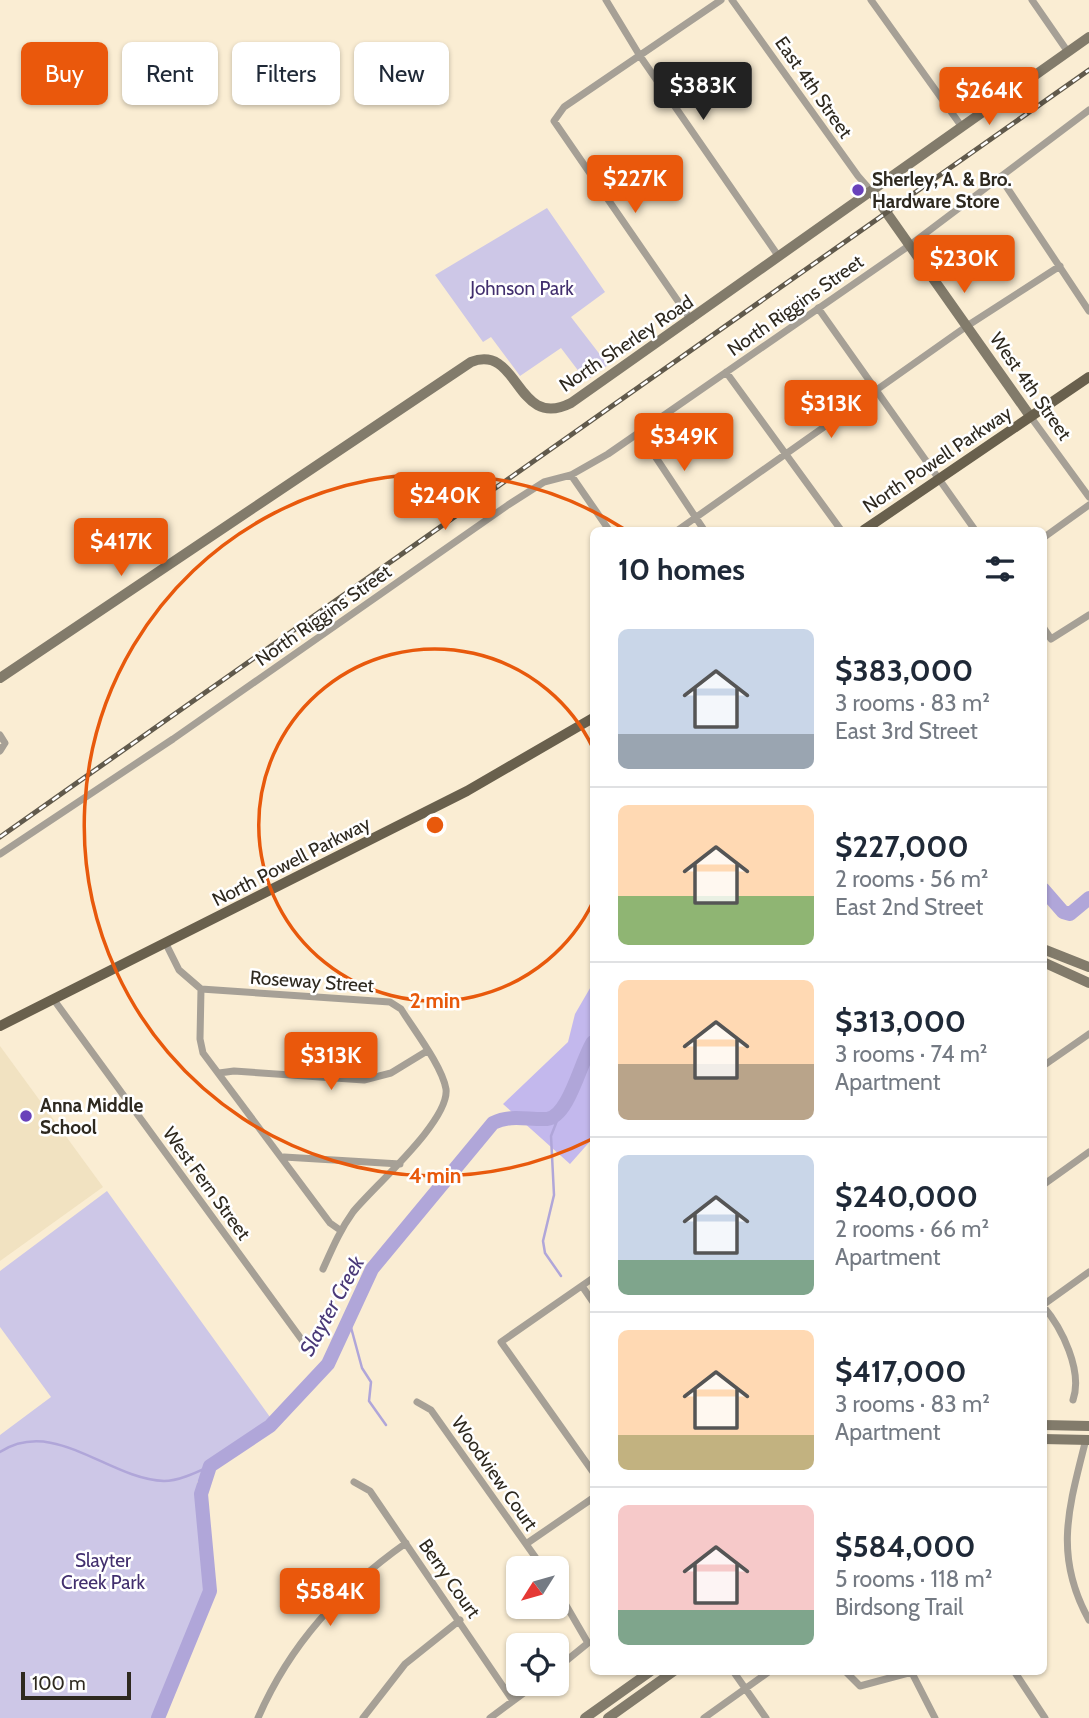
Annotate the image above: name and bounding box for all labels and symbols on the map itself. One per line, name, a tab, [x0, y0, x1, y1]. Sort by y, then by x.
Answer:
street label: East 4th Street	[770, 32, 857, 143]
pin: $383K	[654, 62, 752, 122]
pin: $264K	[940, 68, 1038, 127]
pin: $227K	[586, 156, 684, 215]
place label: Sherley, A. & Bro. Hardware Store	[872, 168, 1012, 213]
marker: Sherley, A. & Bro. Hardware Store	[850, 182, 866, 198]
pin: $230K	[915, 236, 1013, 295]
street label: North Riggins Street	[723, 250, 868, 361]
park label: Johnson Park	[469, 277, 574, 300]
street label: North Sherley Road	[555, 290, 698, 397]
street label: West 4th Street	[985, 328, 1077, 445]
pin: $313K	[782, 380, 880, 440]
street label: North Powell Parkway	[859, 401, 1016, 518]
pin: $349K	[635, 414, 733, 473]
pin: $240K	[396, 472, 494, 532]
pin: $417K	[72, 518, 170, 578]
street label: North Riggins Street	[251, 560, 396, 671]
street label: North Powell Parkway	[208, 811, 375, 911]
centre of rings	[423, 813, 447, 837]
street label: Roseway Street	[249, 966, 375, 997]
text: 2 min	[410, 988, 460, 1013]
pin: $313K	[282, 1032, 380, 1092]
place label: Anna Middle School	[40, 1094, 143, 1139]
marker: Anna Middle School	[18, 1108, 34, 1124]
street label: West Fern Street	[158, 1122, 256, 1245]
text: 4 min	[409, 1163, 461, 1188]
water label: Slayter Creek	[294, 1251, 370, 1360]
street label: Woodview Court	[447, 1412, 543, 1535]
street label: Berry Court	[414, 1534, 486, 1623]
park label: Slayter Creek Park	[61, 1549, 145, 1594]
north arrow	[506, 1556, 569, 1619]
pin: $584K	[281, 1568, 379, 1628]
scale bar	[21, 1669, 131, 1701]

